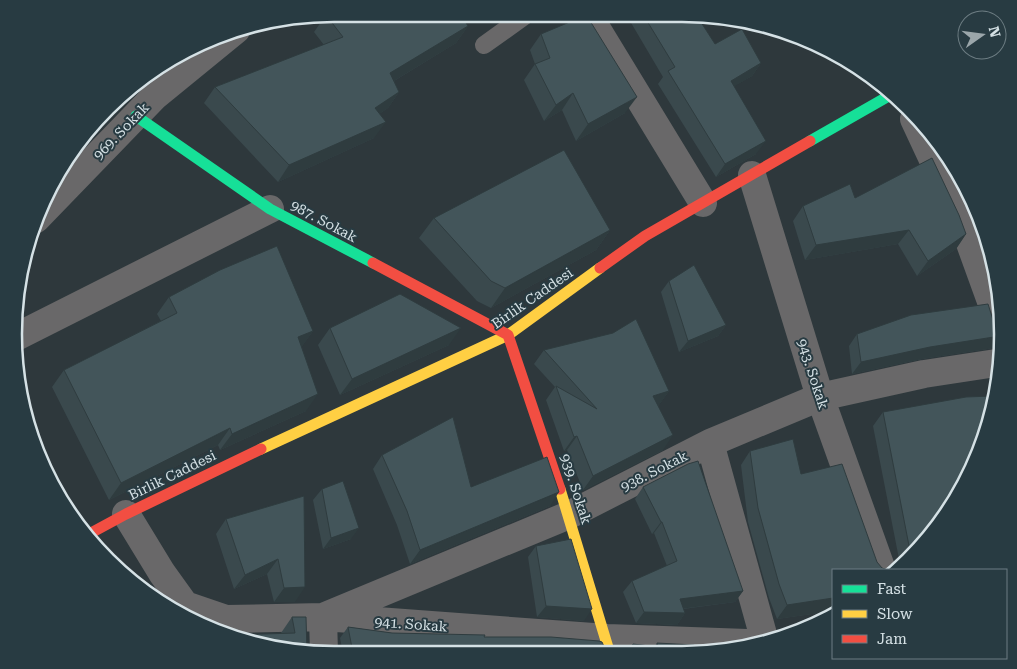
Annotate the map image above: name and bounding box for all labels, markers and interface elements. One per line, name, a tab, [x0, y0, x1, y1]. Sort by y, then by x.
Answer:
north arrow	[957, 10, 1007, 60]
text: N	[986, 25, 1004, 39]
street label: 969. Sokak	[90, 99, 152, 163]
street label: 987. Sokak	[288, 197, 360, 245]
street label: Birlik Caddesi	[488, 264, 576, 332]
street label: 943. Sokak	[794, 337, 832, 411]
street label: Birlik Caddesi	[126, 447, 219, 503]
street label: 938. Sokak	[618, 447, 690, 495]
street label: 939. Sokak	[557, 452, 595, 526]
legend	[832, 569, 1007, 659]
text: Fast	[877, 580, 907, 598]
text: Slow	[877, 605, 913, 623]
street label: 941. Sokak	[374, 613, 448, 635]
text: Jam	[877, 630, 907, 648]

